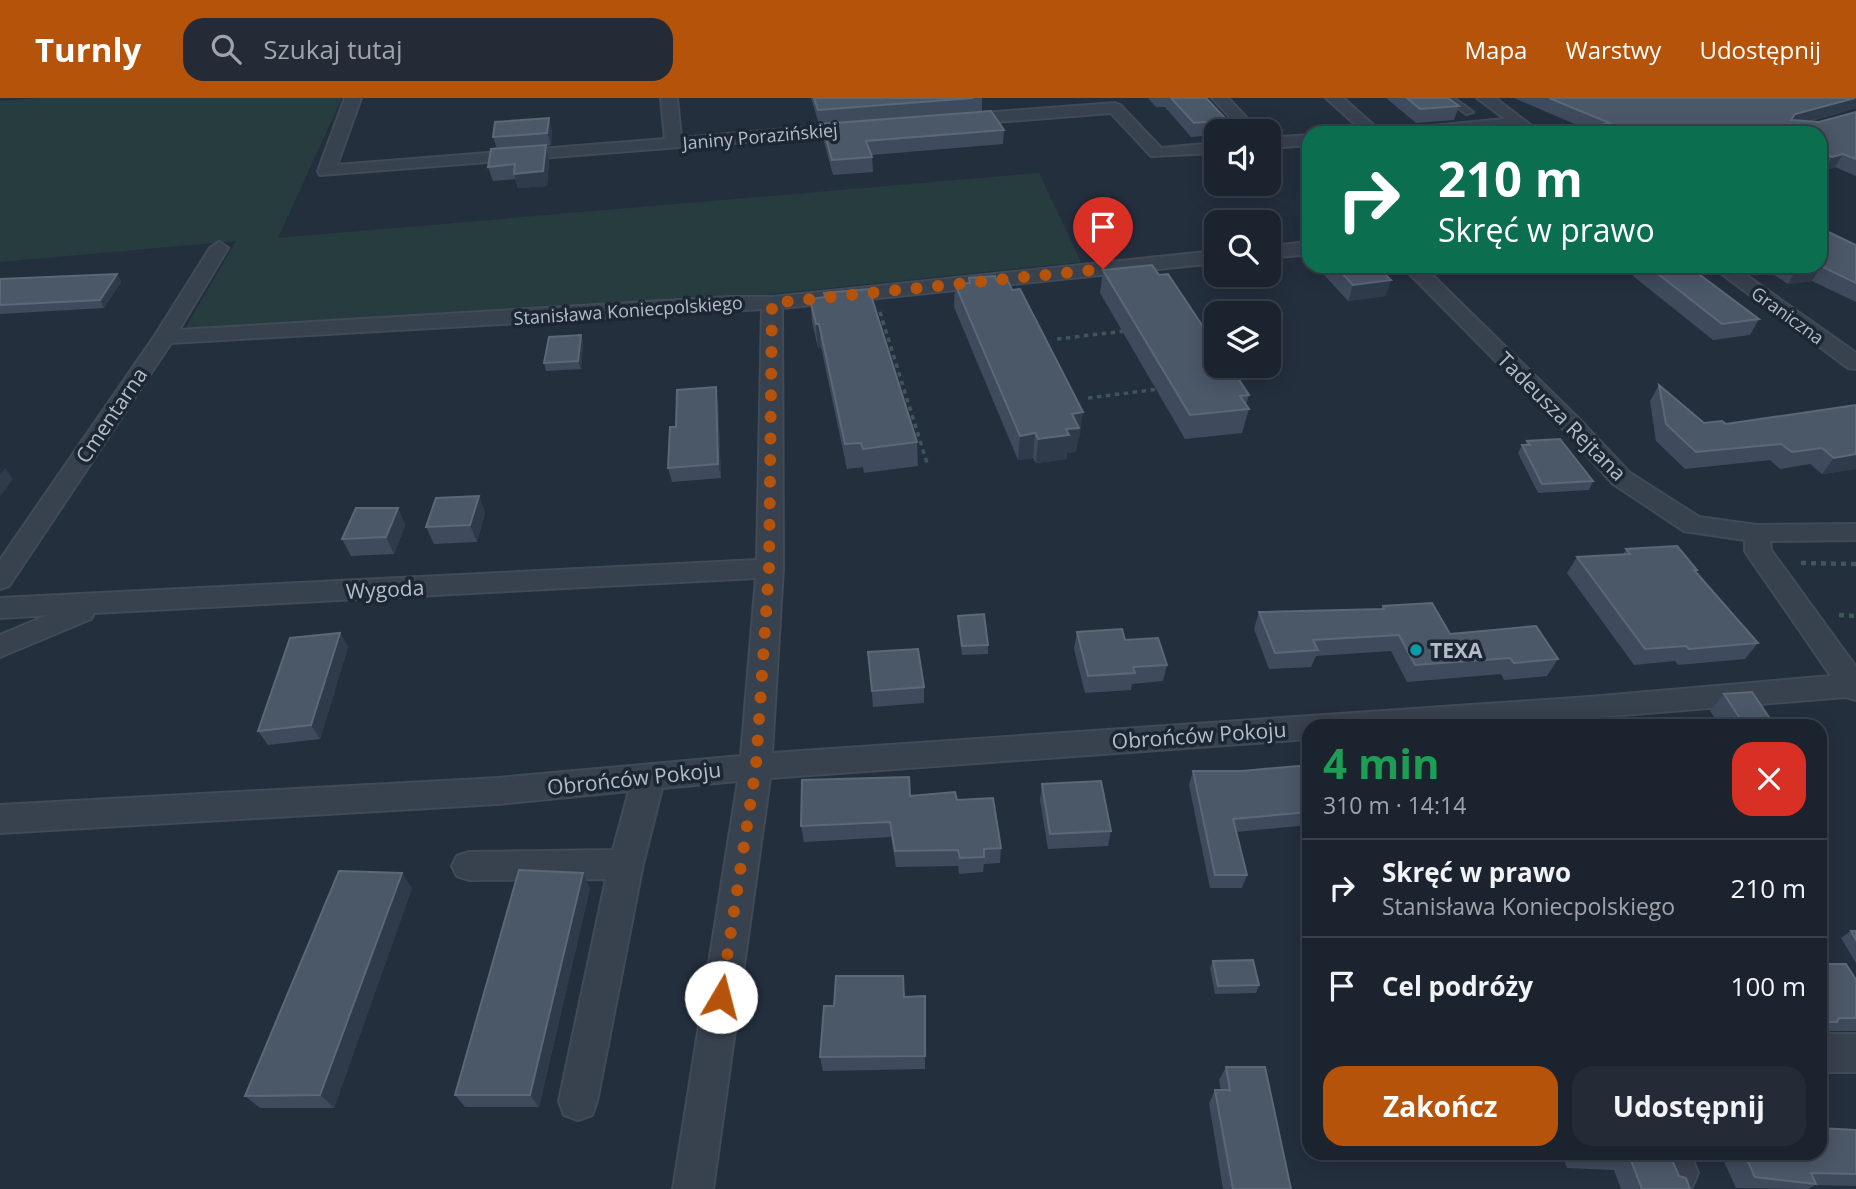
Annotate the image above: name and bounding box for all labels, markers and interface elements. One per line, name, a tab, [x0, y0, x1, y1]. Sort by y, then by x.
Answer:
search box	[183, 18, 673, 81]
text: Turnly	[35, 27, 141, 72]
icon: search	[207, 30, 245, 68]
text: Szukaj tutaj	[263, 31, 403, 67]
text: Mapa	[1465, 33, 1527, 66]
text: Warstwy	[1565, 33, 1661, 66]
text: Udostępnij	[1699, 33, 1821, 66]
street label: Janiny Porazińskiej	[680, 117, 838, 155]
map controls	[1204, 119, 1281, 378]
button: sound	[1204, 119, 1281, 196]
text: 210 m	[1438, 145, 1583, 211]
icon: right	[1323, 154, 1414, 245]
pin	[1073, 197, 1133, 269]
icon: arrive	[1084, 208, 1122, 246]
text: Skręć w prawo	[1438, 208, 1655, 251]
button: search	[1204, 210, 1281, 287]
street label: Graniczna	[1747, 281, 1829, 349]
street label: Stanisława Koniecpolskiego	[513, 290, 743, 330]
button: layers	[1204, 301, 1281, 378]
street label: Tadeusza Rejtana	[1491, 345, 1633, 487]
street label: Cmentarna	[69, 362, 153, 468]
street label: Wygoda	[345, 573, 425, 605]
place label: TEXA	[1430, 636, 1483, 664]
marker: TEXA	[1408, 642, 1424, 658]
street label: Obrońców Pokoju	[1111, 715, 1287, 755]
text: 4 min	[1323, 734, 1440, 791]
button: close	[1732, 742, 1806, 816]
street label: Obrońców Pokoju	[546, 755, 722, 801]
text: 310 m · 14:14	[1323, 789, 1466, 821]
text: Skręć w prawo	[1382, 854, 1571, 890]
icon: right	[1323, 869, 1361, 907]
text: 210 m	[1731, 870, 1806, 906]
text: Stanisława Koniecpolskiego	[1382, 890, 1675, 922]
position arrow	[684, 960, 758, 1034]
icon: arrive	[1323, 967, 1361, 1005]
text: Cel podróży	[1382, 968, 1533, 1004]
text: 100 m	[1731, 968, 1806, 1004]
button: Zakończ	[1323, 1066, 1558, 1146]
button: Udostępnij	[1572, 1066, 1806, 1146]

